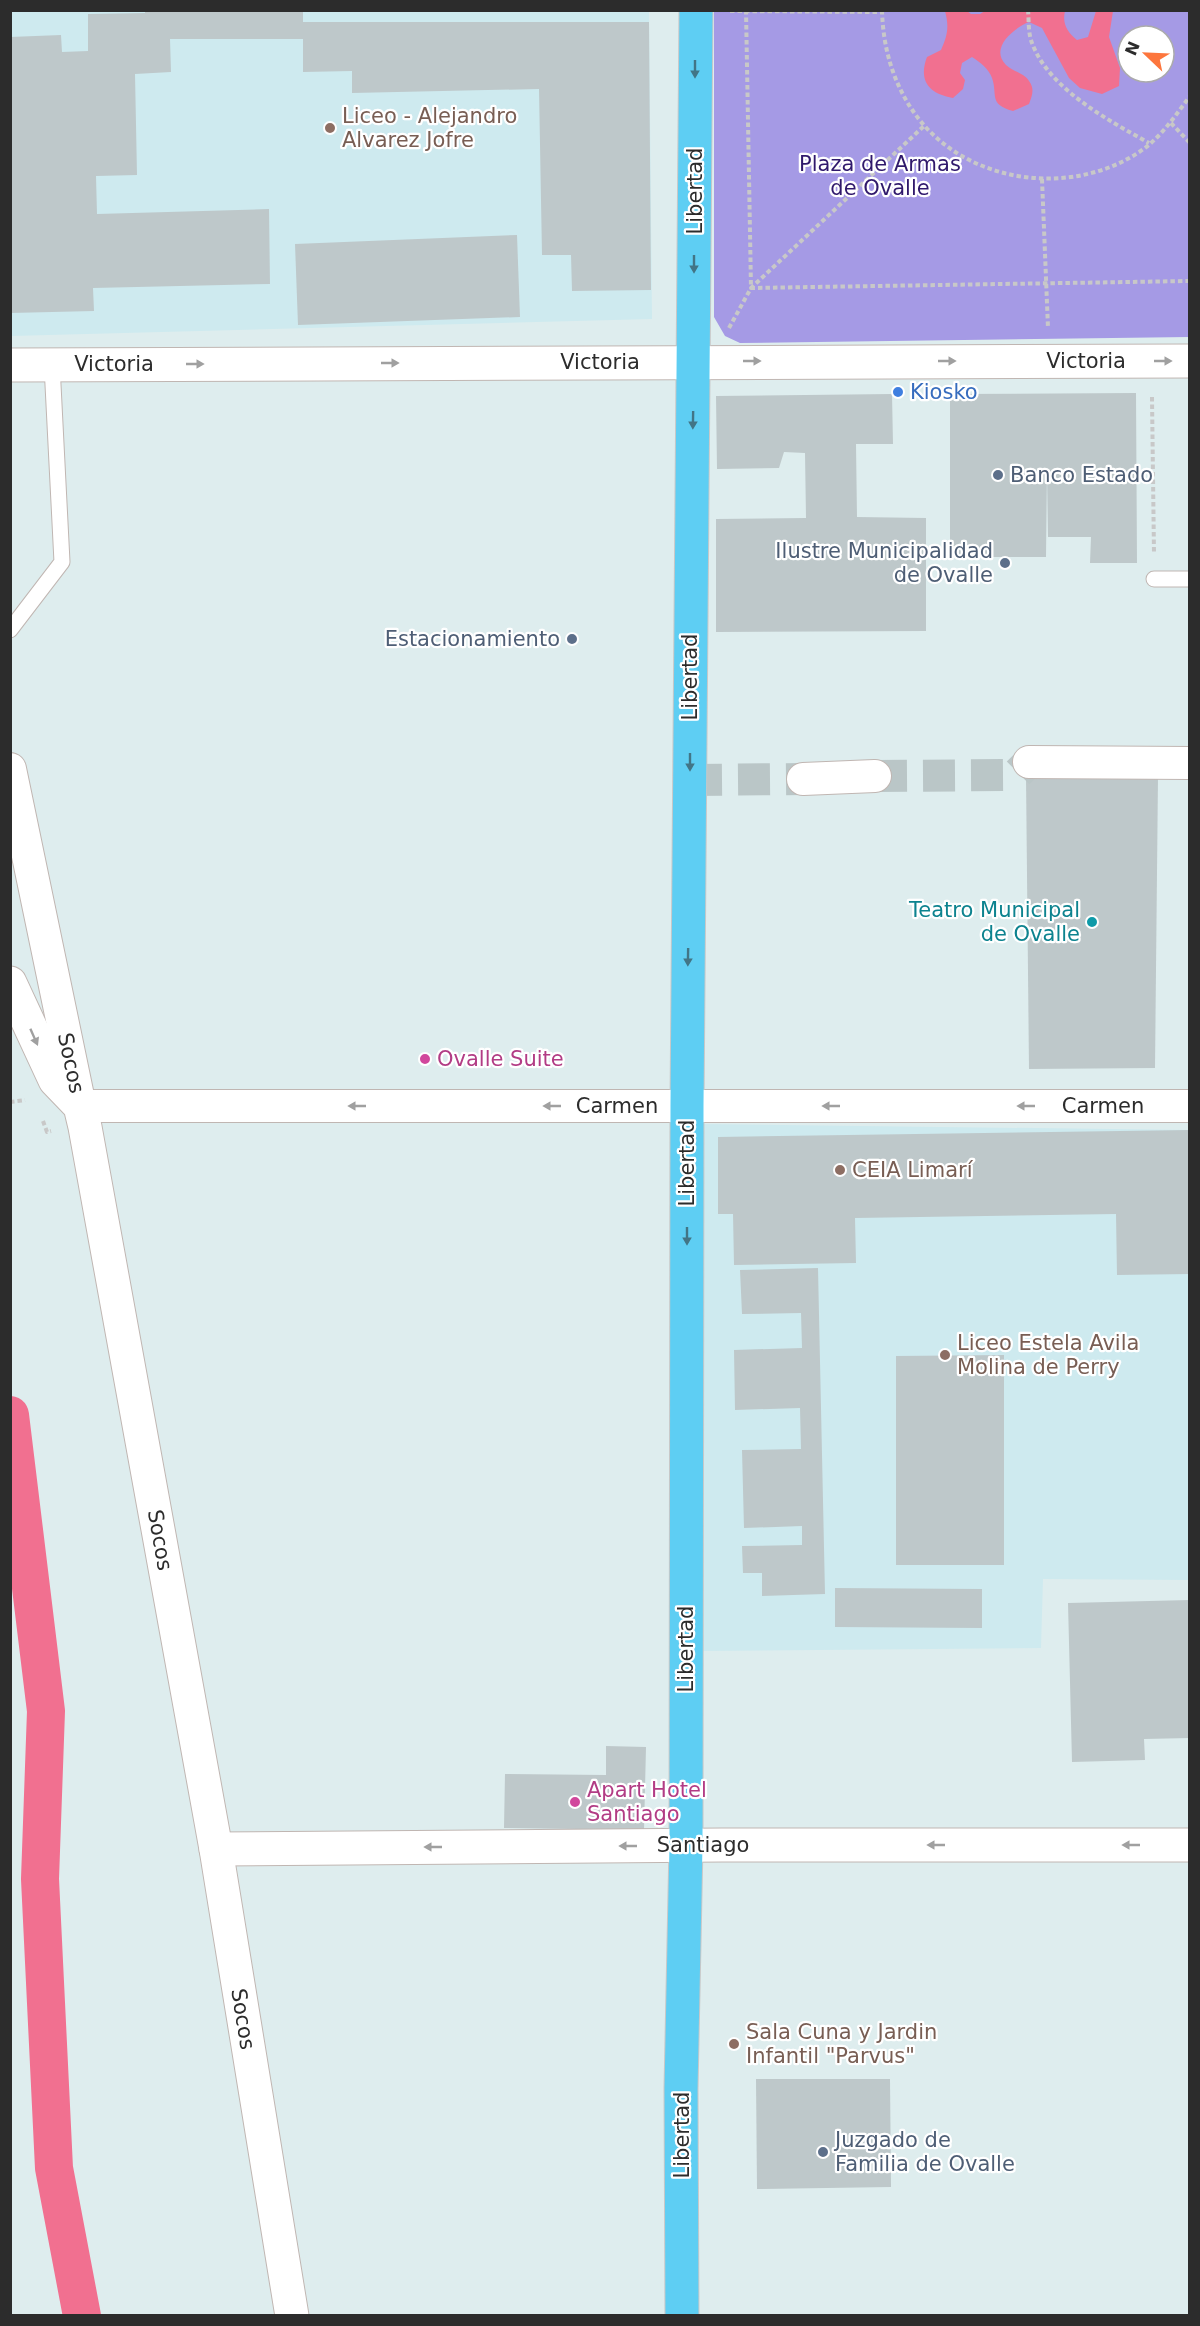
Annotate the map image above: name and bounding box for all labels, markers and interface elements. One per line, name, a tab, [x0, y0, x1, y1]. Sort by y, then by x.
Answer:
north arrow	[1116, 24, 1176, 84]
text: N	[1121, 38, 1144, 58]
one-way arrow	[690, 59, 700, 78]
place label: Liceo - Alejandro Alvarez Jofre	[342, 104, 517, 152]
marker: Liceo - Alejandro Alvarez Jofre	[323, 121, 337, 135]
street label: Libertad	[683, 148, 707, 234]
park label: Plaza de Armas de Ovalle	[799, 152, 961, 200]
one-way arrow	[689, 254, 699, 273]
street label: Victoria	[1046, 349, 1126, 373]
street label: Victoria	[560, 350, 640, 374]
street label: Victoria	[74, 352, 154, 376]
one-way arrow	[743, 356, 762, 366]
one-way arrow	[938, 356, 957, 366]
one-way arrow	[1154, 356, 1173, 366]
one-way arrow	[380, 358, 399, 368]
one-way arrow	[185, 359, 204, 369]
place label: Kiosko	[910, 380, 978, 404]
marker: Kiosko	[891, 385, 905, 399]
one-way arrow	[688, 410, 698, 429]
place label: Banco Estado	[1010, 463, 1153, 487]
marker: Banco Estado	[991, 468, 1005, 482]
place label: Ilustre Municipalidad de Ovalle	[775, 539, 993, 587]
marker: Ilustre Municipalidad de Ovalle	[998, 556, 1012, 570]
place label: Estacionamiento	[385, 627, 560, 651]
marker: Estacionamiento	[565, 632, 579, 646]
street label: Libertad	[678, 634, 702, 720]
one-way arrow	[685, 752, 695, 771]
place label: Teatro Municipal de Ovalle	[908, 898, 1080, 946]
marker: Teatro Municipal de Ovalle	[1085, 915, 1099, 929]
one-way arrow	[684, 947, 693, 966]
one-way arrow	[30, 1028, 39, 1045]
street label: Socos	[53, 1030, 89, 1096]
place label: Ovalle Suite	[437, 1047, 564, 1071]
marker: Ovalle Suite	[418, 1052, 432, 1066]
street label: Carmen	[576, 1094, 658, 1118]
street label: Carmen	[1062, 1094, 1144, 1118]
one-way arrow	[348, 1101, 367, 1111]
one-way arrow	[543, 1101, 562, 1111]
one-way arrow	[822, 1101, 841, 1111]
one-way arrow	[1017, 1101, 1036, 1111]
street label: Libertad	[675, 1120, 699, 1206]
place label: CEIA Limarí	[852, 1158, 974, 1182]
marker: CEIA Limarí	[833, 1163, 847, 1177]
one-way arrow	[682, 1226, 692, 1245]
place label: Liceo Estela Avila Molina de Perry	[957, 1331, 1139, 1379]
marker: Liceo Estela Avila Molina de Perry	[938, 1348, 952, 1362]
street label: Socos	[143, 1508, 177, 1572]
street label: Libertad	[674, 1606, 698, 1692]
place label: Apart Hotel Santiago	[587, 1778, 707, 1826]
marker: Apart Hotel Santiago	[568, 1795, 582, 1809]
street label: Santiago	[657, 1833, 749, 1857]
one-way arrow	[927, 1840, 946, 1850]
one-way arrow	[1122, 1840, 1141, 1850]
one-way arrow	[618, 1841, 637, 1851]
one-way arrow	[423, 1842, 442, 1852]
street label: Socos	[226, 1987, 260, 2051]
place label: Sala Cuna y Jardin Infantil "Parvus"	[746, 2020, 937, 2068]
marker: Sala Cuna y Jardin Infantil "Parvus"	[727, 2037, 741, 2051]
street label: Libertad	[670, 2092, 694, 2178]
place label: Juzgado de Familia de Ovalle	[833, 2128, 1015, 2176]
marker: Juzgado de Familia de Ovalle	[816, 2145, 830, 2159]

